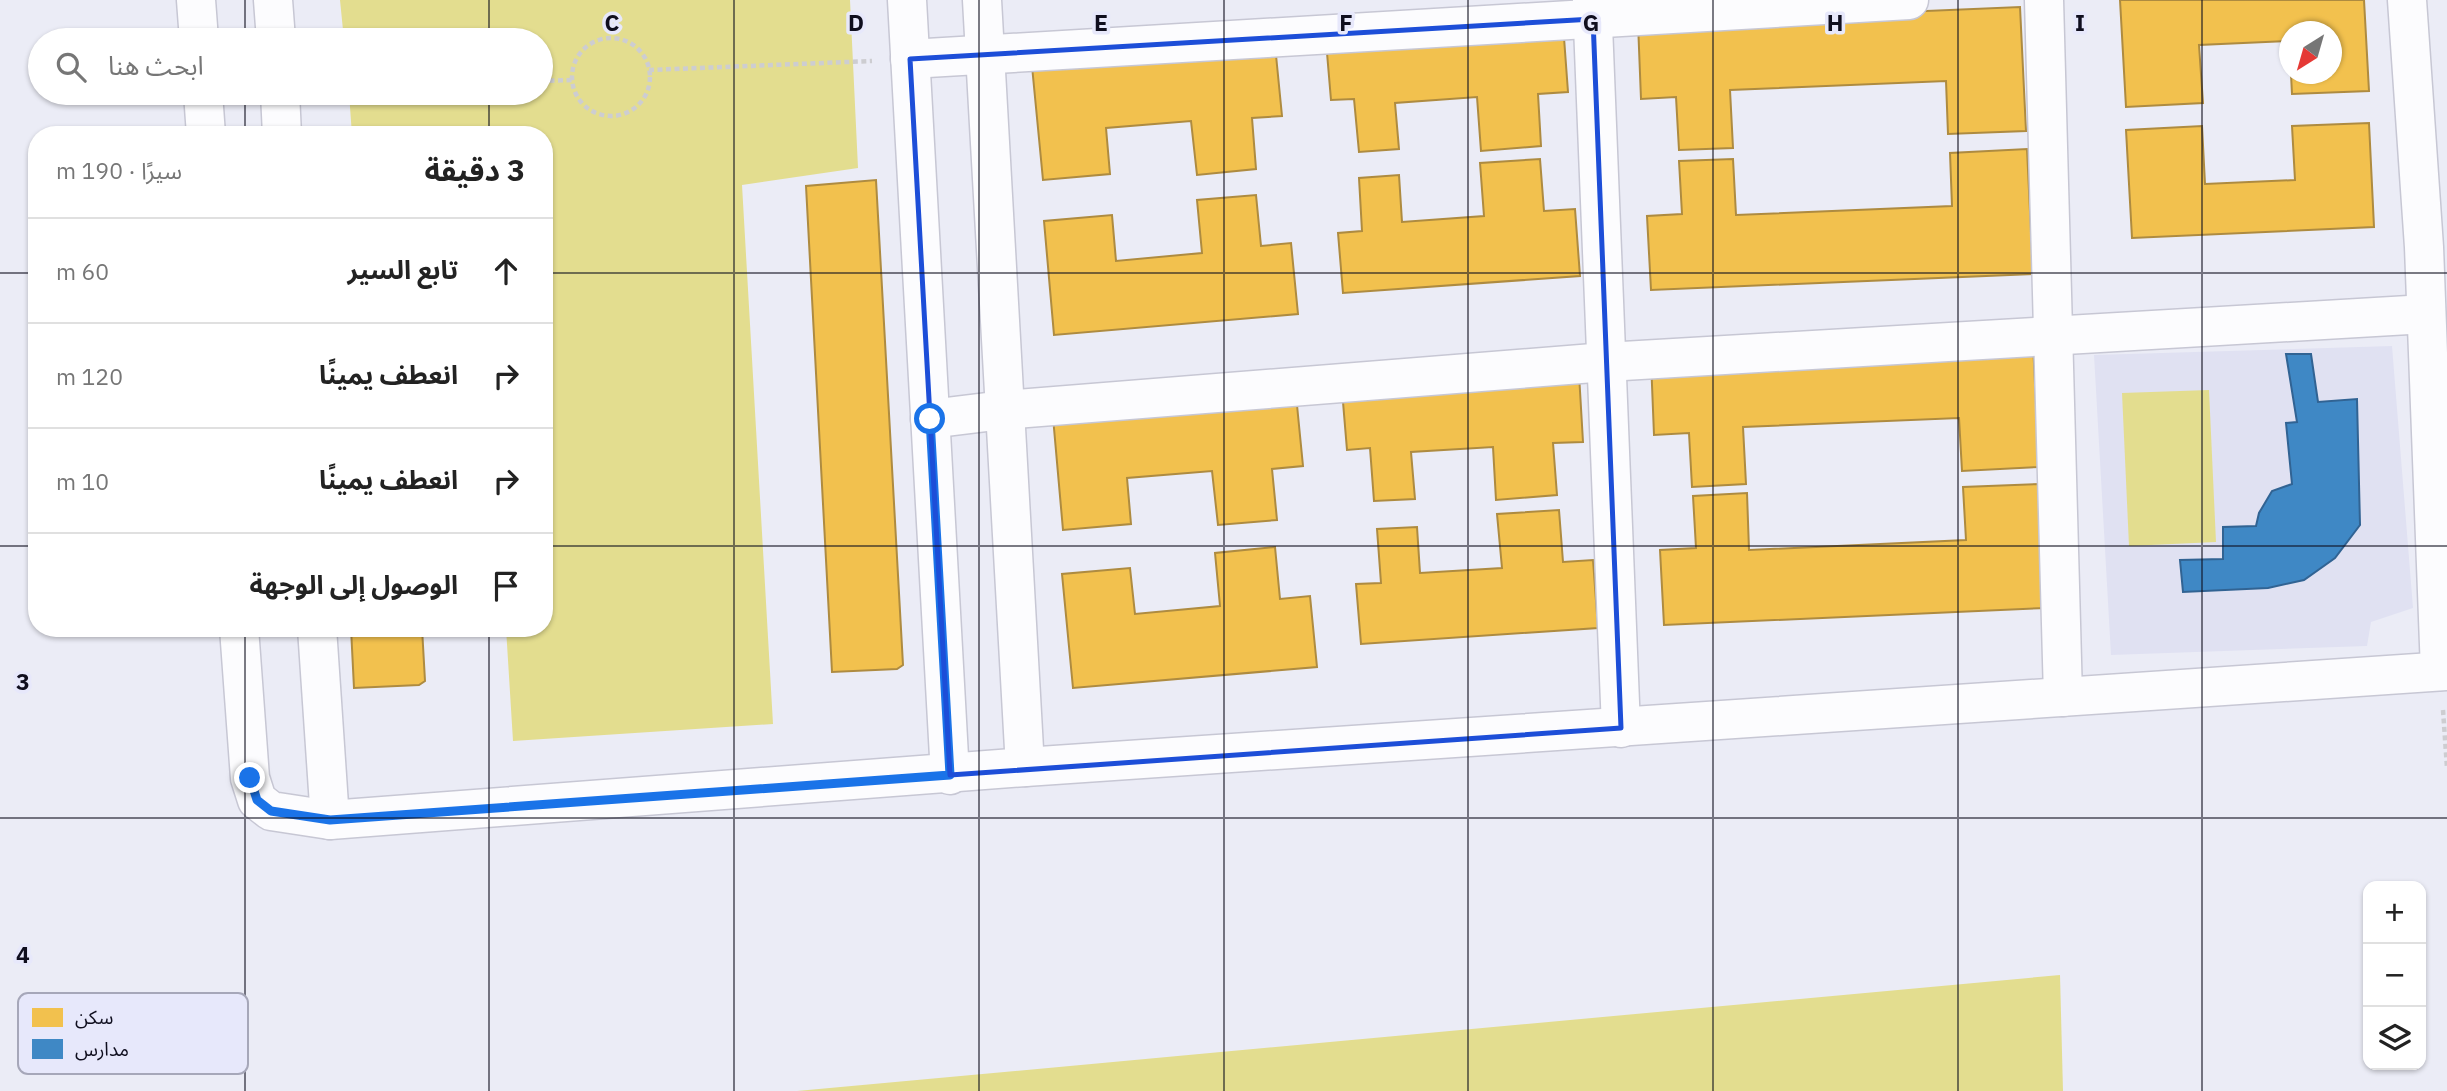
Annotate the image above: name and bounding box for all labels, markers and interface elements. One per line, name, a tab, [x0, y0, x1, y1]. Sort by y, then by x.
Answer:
text: C	[605, 7, 620, 37]
text: D	[848, 7, 864, 37]
text: E	[1094, 7, 1108, 37]
text: F	[1339, 7, 1353, 37]
text: G	[1583, 7, 1599, 37]
text: H	[1827, 7, 1843, 37]
text: I	[2075, 7, 2085, 37]
north arrow	[2279, 21, 2342, 84]
search box	[28, 28, 553, 105]
icon: search	[52, 48, 90, 86]
text: ابحث هنا	[108, 48, 204, 82]
text: 3 دقيقة	[424, 150, 525, 189]
text: سيرًا · 190 m	[56, 155, 182, 185]
text: تابع السير	[348, 252, 458, 286]
icon: ahead	[487, 252, 525, 290]
text: 60 m	[56, 256, 109, 286]
text: انعطف يمينًا	[319, 357, 458, 391]
icon: right	[487, 357, 525, 395]
text: 120 m	[56, 361, 123, 391]
route start	[914, 403, 945, 434]
text: انعطف يمينًا	[319, 462, 458, 496]
icon: right	[487, 462, 525, 500]
text: 10 m	[56, 466, 109, 496]
text: الوصول إلى الوجهة	[249, 567, 458, 601]
icon: arrive	[487, 567, 525, 605]
text: 3	[16, 666, 30, 696]
route end	[234, 762, 265, 793]
map controls	[2363, 881, 2426, 1070]
button: +	[2363, 881, 2426, 944]
text: 4	[16, 939, 30, 969]
button: −	[2363, 944, 2426, 1007]
legend	[18, 993, 248, 1074]
text: سكن	[75, 1005, 113, 1029]
button: layers	[2363, 1007, 2426, 1070]
text: مدارس	[75, 1037, 129, 1061]

